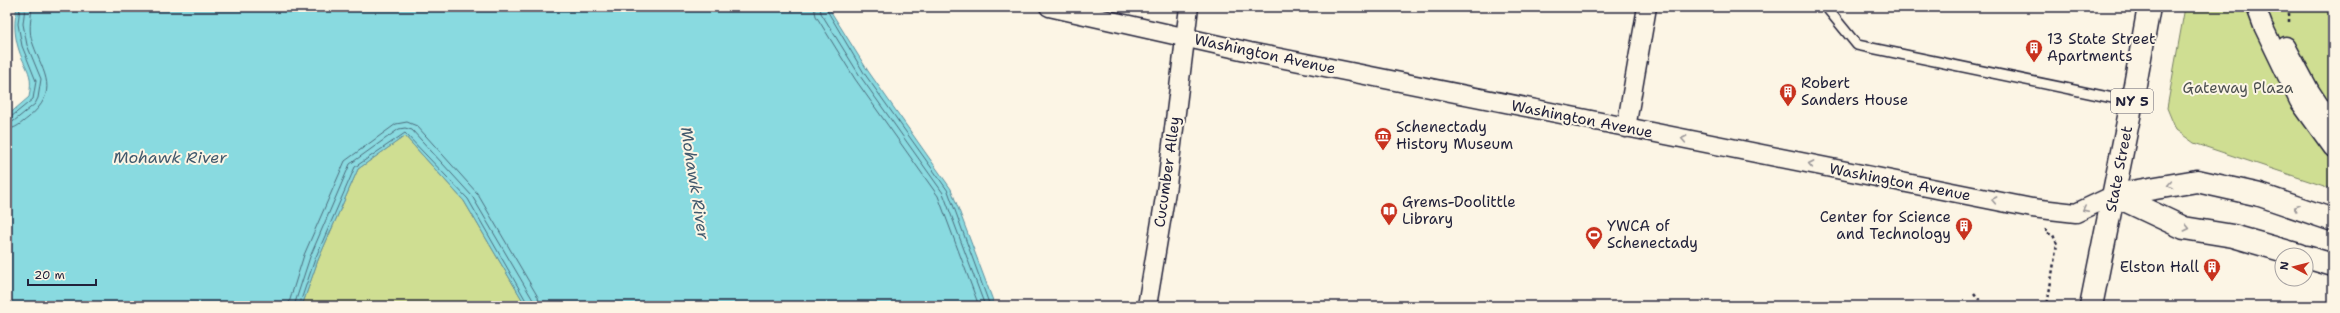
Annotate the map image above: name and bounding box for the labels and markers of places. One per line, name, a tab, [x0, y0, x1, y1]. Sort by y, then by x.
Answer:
place label: 13 State Street Apartments	[2047, 29, 2156, 66]
building icon: 13 State Street Apartments	[2024, 38, 2044, 63]
place label: Robert Sanders House	[1801, 73, 1908, 110]
building icon: Robert Sanders House	[1778, 82, 1798, 107]
place label: Schenectady History Museum	[1396, 117, 1513, 154]
museum icon: Schenectady History Museum	[1373, 126, 1393, 151]
place label: Grems-Doolittle Library	[1402, 192, 1516, 229]
library icon: Grems-Doolittle Library	[1379, 201, 1399, 226]
place label: Center for Science and Technology	[1820, 207, 1951, 244]
place label: YWCA of Schenectady	[1607, 216, 1698, 253]
building icon: Center for Science and Technology	[1954, 216, 1974, 241]
sports icon: YWCA of Schenectady	[1584, 225, 1604, 250]
place label: Elston Hall	[2120, 257, 2199, 277]
building icon: Elston Hall	[2202, 257, 2222, 282]

